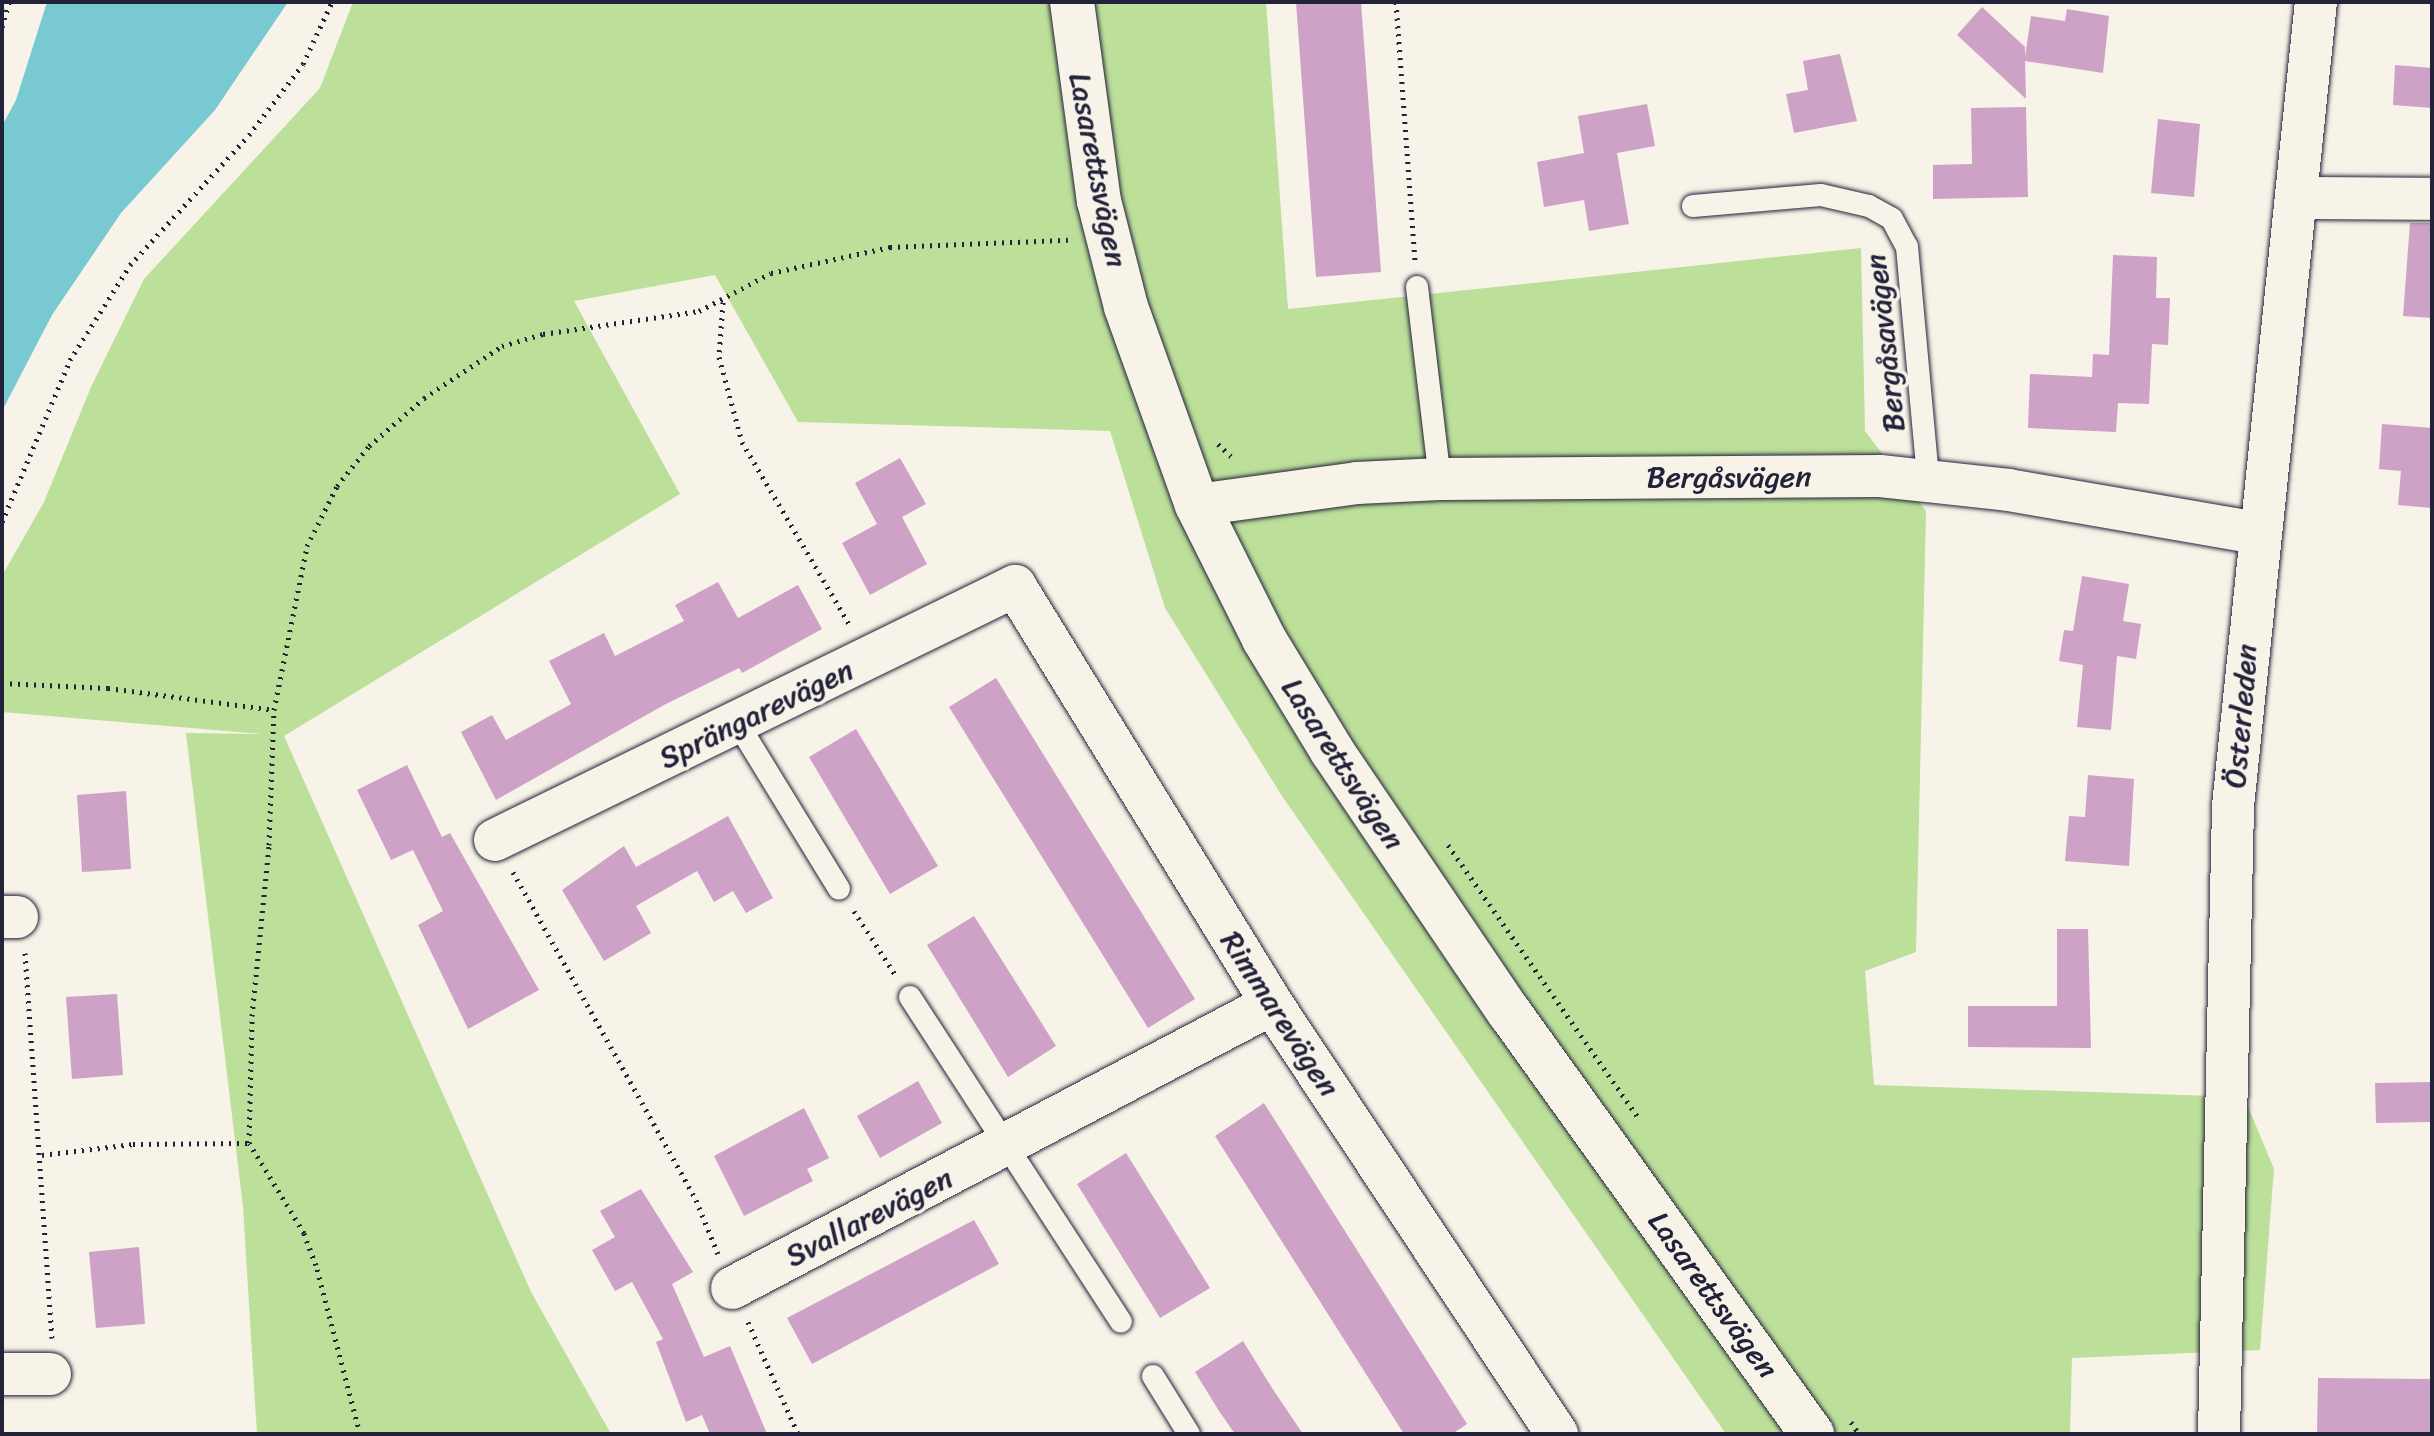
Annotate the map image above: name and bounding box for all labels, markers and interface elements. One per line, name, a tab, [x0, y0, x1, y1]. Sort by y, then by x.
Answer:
street label: Lasarettsvägen	[1061, 70, 1135, 270]
street label: Bergåsavägen	[1858, 252, 1912, 434]
street label: Bergåsvägen	[1646, 459, 1812, 495]
street label: Österleden	[2217, 642, 2265, 790]
street label: Sprängarevägen	[653, 652, 859, 776]
street label: Lasarettsvägen	[1274, 671, 1412, 857]
street label: Rimmarevägen	[1213, 924, 1347, 1104]
street label: Svallarevägen	[780, 1160, 958, 1274]
street label: Lasarettsvägen	[1640, 1205, 1786, 1385]

